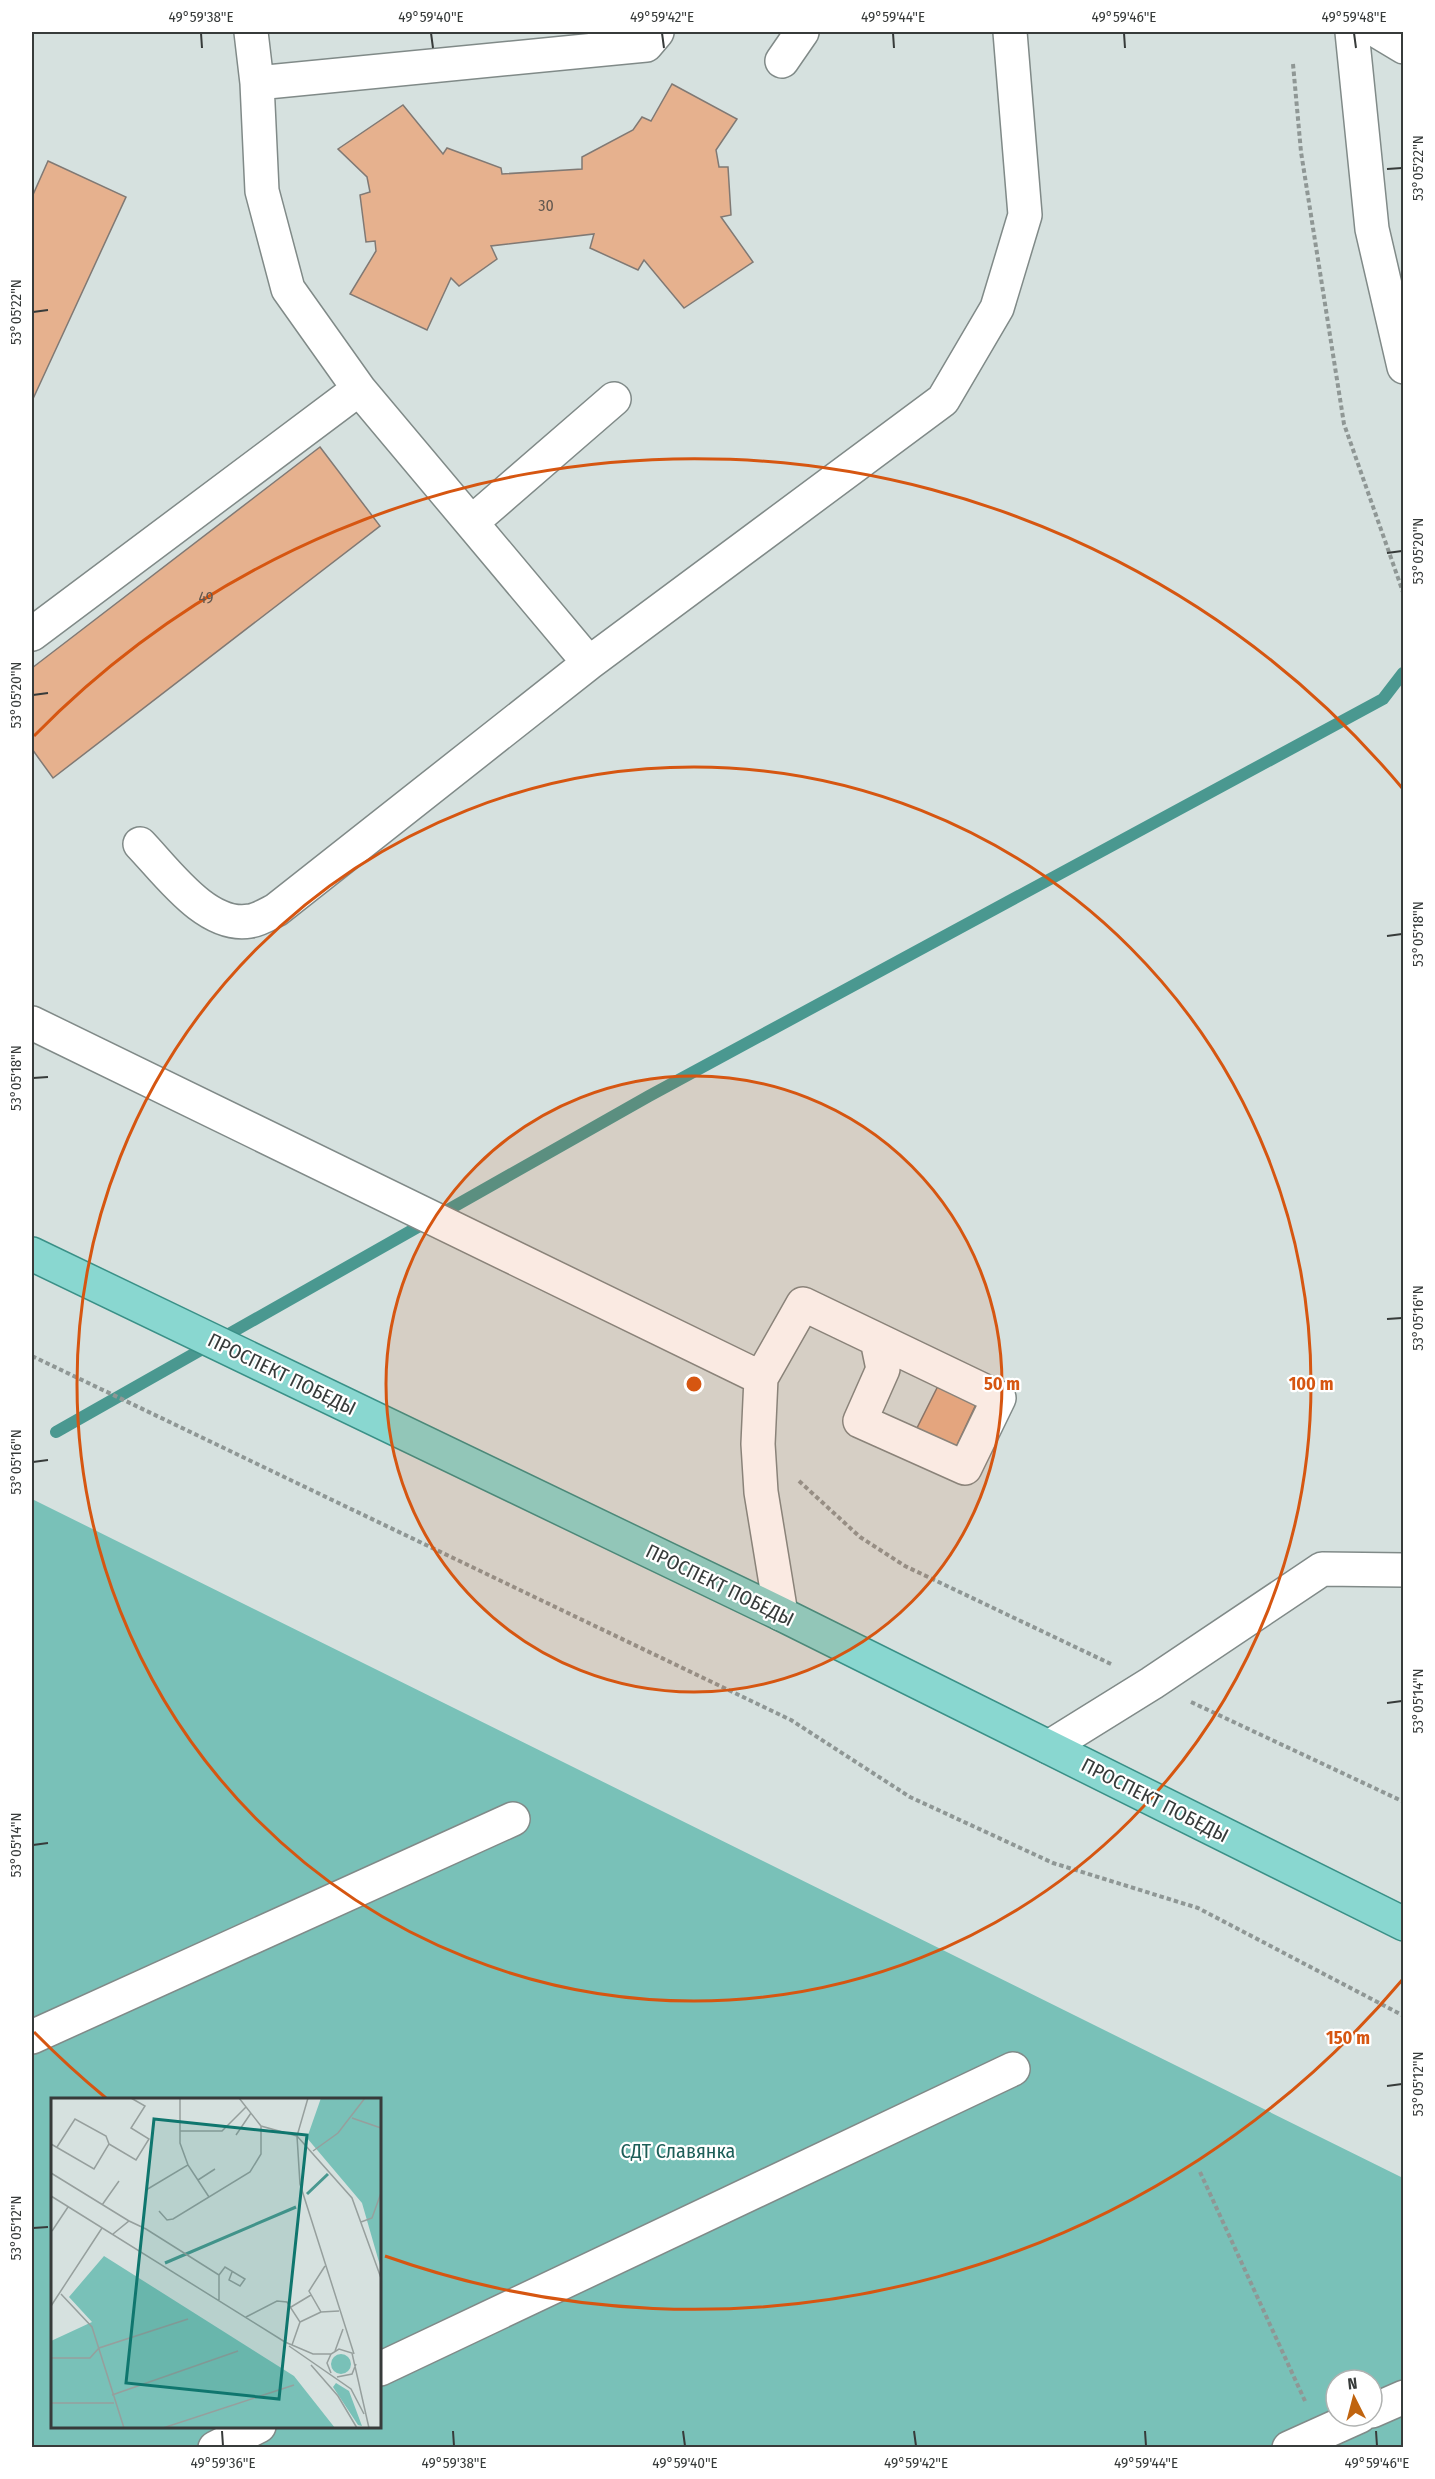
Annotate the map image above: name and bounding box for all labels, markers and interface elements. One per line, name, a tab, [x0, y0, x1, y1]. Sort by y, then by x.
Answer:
text: 49°59'38"E	[168, 8, 234, 26]
text: 49°59'40"E	[398, 8, 464, 26]
text: 49°59'42"E	[630, 8, 694, 26]
text: 49°59'44"E	[861, 8, 925, 26]
text: 49°59'46"E	[1092, 8, 1156, 26]
text: 49°59'48"E	[1322, 8, 1386, 26]
text: 53°05'22"N	[1409, 135, 1427, 201]
house number: 30	[538, 196, 554, 215]
text: 53°05'22"N	[7, 279, 25, 345]
text: 53°05'20"N	[1409, 518, 1427, 584]
house number: 49	[198, 588, 214, 607]
text: 53°05'20"N	[7, 662, 25, 728]
text: 53°05'18"N	[1409, 901, 1427, 967]
text: 53°05'18"N	[7, 1045, 25, 1111]
text: 53°05'16"N	[1409, 1285, 1427, 1351]
street label: ПРОСПЕКТ ПОБЕДЫ	[204, 1328, 360, 1420]
text: 50 m	[984, 1373, 1020, 1395]
text: 100 m	[1289, 1373, 1333, 1395]
centre of rings	[684, 1374, 704, 1394]
text: 53°05'16"N	[7, 1429, 25, 1495]
street label: ПРОСПЕКТ ПОБЕДЫ	[642, 1539, 798, 1631]
text: 53°05'14"N	[1409, 1669, 1427, 1734]
street label: ПРОСПЕКТ ПОБЕДЫ	[1077, 1753, 1233, 1847]
text: 53°05'14"N	[7, 1813, 25, 1878]
text: 150 m	[1326, 2027, 1370, 2049]
text: 53°05'12"N	[1409, 2051, 1427, 2117]
inset map	[51, 2098, 381, 2428]
park label: СДТ Славянка	[621, 2139, 735, 2163]
text: 53°05'12"N	[7, 2195, 25, 2261]
north arrow	[1324, 2368, 1384, 2428]
text: N	[1347, 2374, 1358, 2394]
text: 49°59'36"E	[191, 2454, 255, 2472]
text: 49°59'38"E	[421, 2454, 487, 2472]
text: 49°59'40"E	[652, 2454, 718, 2472]
text: 49°59'42"E	[884, 2454, 948, 2472]
text: 49°59'44"E	[1114, 2454, 1178, 2472]
text: 49°59'46"E	[1345, 2454, 1409, 2472]

